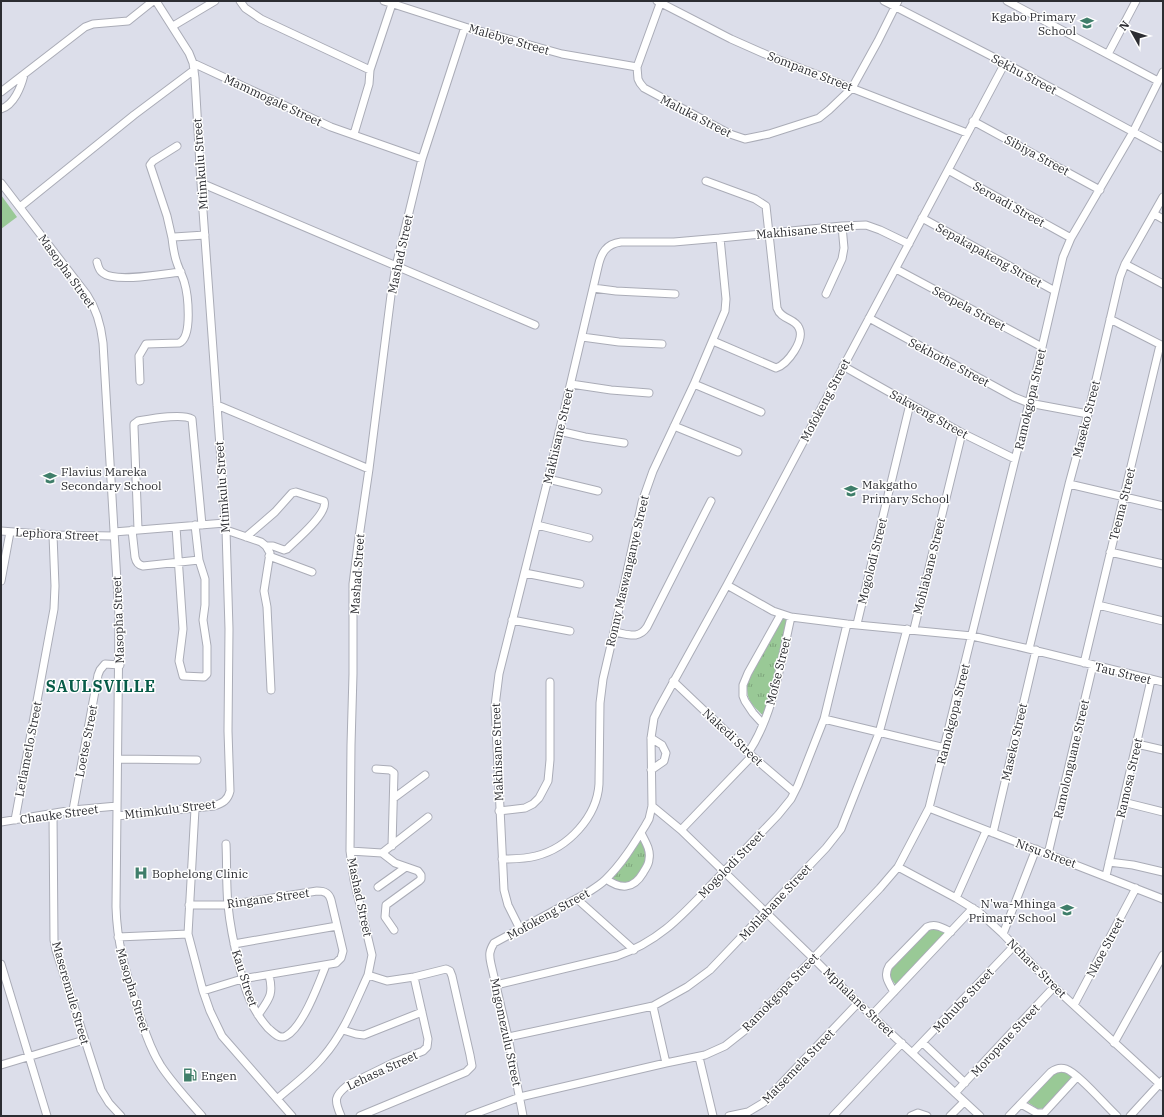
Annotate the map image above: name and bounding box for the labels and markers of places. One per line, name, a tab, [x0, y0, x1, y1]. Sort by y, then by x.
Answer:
place label: Kgabo Primary School	[991, 9, 1077, 38]
school or university icon: Kgabo Primary School	[1079, 15, 1095, 31]
place label: Flavius Mareka Secondary School	[61, 464, 162, 493]
school or university icon: Flavius Mareka Secondary School	[42, 470, 58, 486]
place label: Makgatho Primary School	[862, 477, 950, 506]
school or university icon: Makgatho Primary School	[843, 483, 859, 499]
hospital icon: Bophelong Clinic	[133, 865, 149, 881]
place label: Bophelong Clinic	[152, 866, 248, 881]
place label: N'wa-Mhinga Primary School	[969, 896, 1056, 925]
school or university icon: N'wa-Mhinga Primary School	[1059, 902, 1075, 918]
fuel station icon: Engen	[182, 1067, 198, 1083]
place label: Engen	[201, 1068, 237, 1083]

